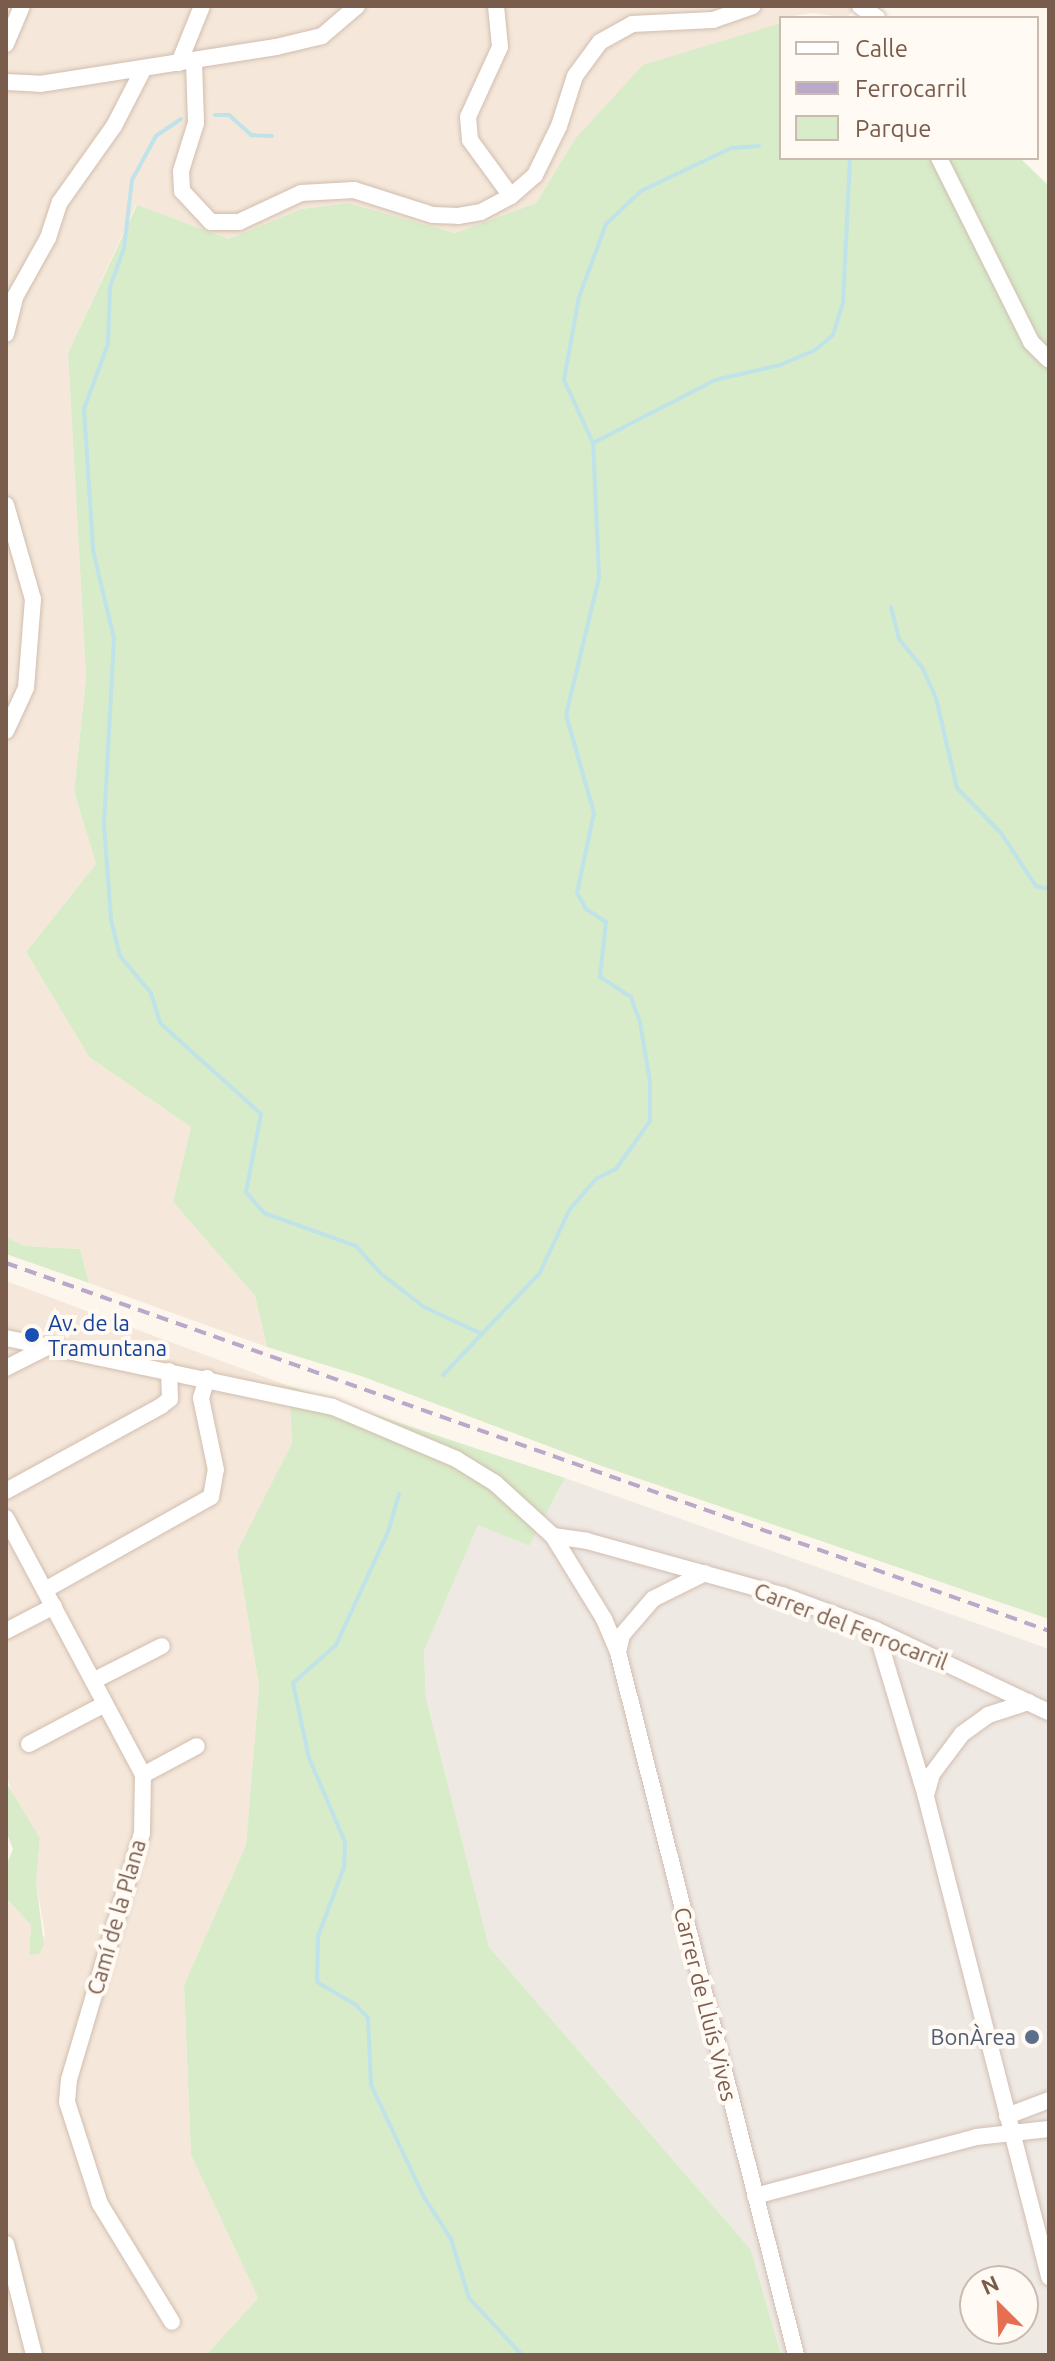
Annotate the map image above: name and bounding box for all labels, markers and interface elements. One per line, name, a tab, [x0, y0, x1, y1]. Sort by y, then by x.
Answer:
legend	[779, 16, 1039, 160]
text: Calle	[855, 35, 908, 62]
text: Ferrocarril	[855, 75, 967, 102]
text: Parque	[855, 115, 932, 142]
place label: Av. de la Tramuntana	[48, 1309, 167, 1360]
marker: Av. de la Tramuntana	[23, 1326, 41, 1344]
street label: Carrer del Ferrocarril	[750, 1577, 952, 1675]
street label: Camí de la Plana	[81, 1836, 151, 1998]
street label: Carrer de Lluís Vives	[669, 1904, 743, 2104]
place label: BonÀrea	[931, 2024, 1016, 2050]
marker: BonÀrea	[1023, 2028, 1041, 2046]
north arrow	[959, 2265, 1039, 2345]
text: N	[977, 2270, 1002, 2299]

